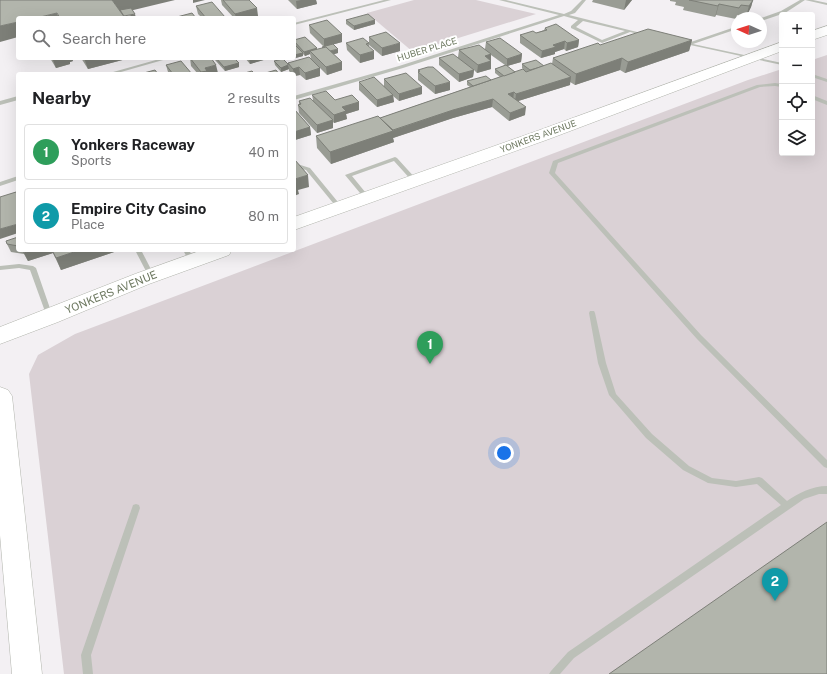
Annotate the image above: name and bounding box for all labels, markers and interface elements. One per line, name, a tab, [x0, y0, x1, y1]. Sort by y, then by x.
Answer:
north arrow	[731, 12, 767, 48]
map controls	[779, 12, 815, 156]
button: +	[779, 12, 815, 48]
search box	[16, 16, 296, 60]
icon: search	[30, 27, 52, 49]
text: Search here	[62, 30, 146, 47]
street label: HUBER PLACE	[396, 35, 459, 63]
button: −	[779, 48, 815, 84]
button: locate	[779, 84, 815, 120]
text: Nearby	[32, 88, 91, 108]
text: 2 results	[228, 91, 280, 106]
street label: YONKERS AVENUE	[498, 117, 578, 155]
button: layers	[779, 120, 815, 156]
text: Yonkers Raceway	[71, 136, 195, 153]
text: 1	[43, 145, 49, 160]
text: 40 m	[248, 145, 279, 160]
text: Sports	[71, 153, 111, 168]
text: Empire City Casino	[71, 200, 206, 217]
text: 2	[42, 209, 50, 224]
text: 80 m	[248, 209, 279, 224]
text: Place	[71, 217, 105, 232]
street label: YONKERS AVENUE	[63, 268, 159, 316]
pin: 1	[417, 331, 443, 364]
your location	[494, 443, 514, 463]
pin: 2	[762, 568, 788, 601]

